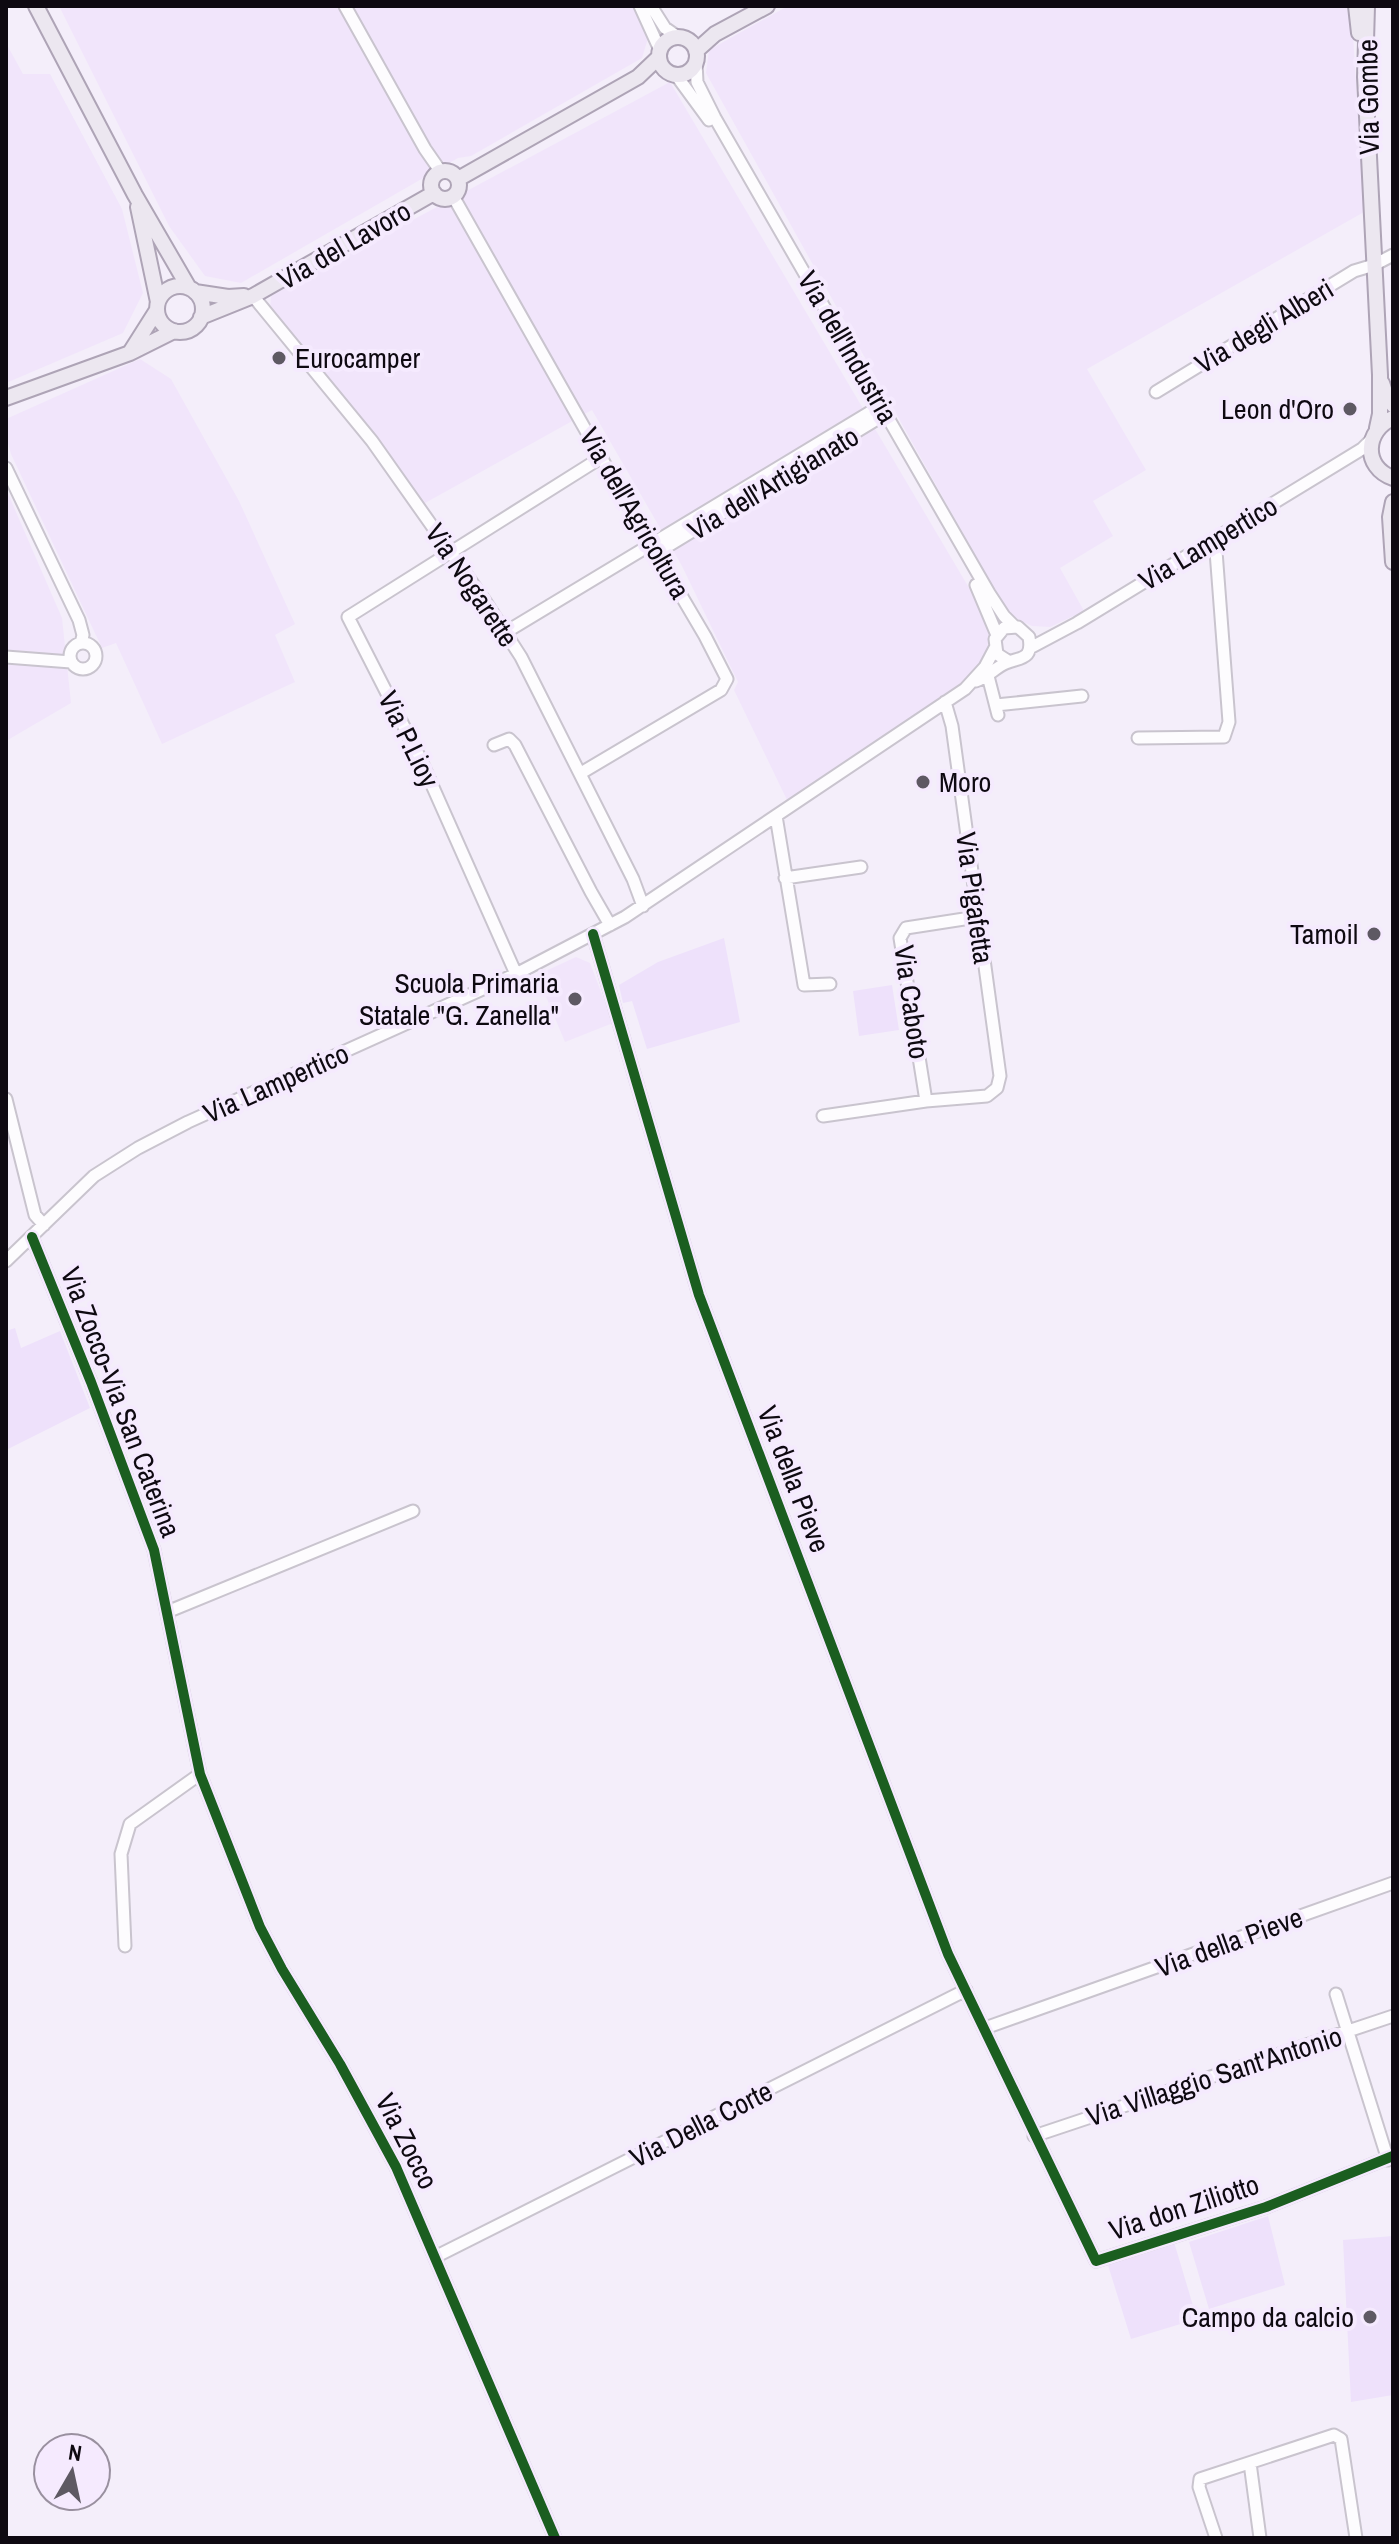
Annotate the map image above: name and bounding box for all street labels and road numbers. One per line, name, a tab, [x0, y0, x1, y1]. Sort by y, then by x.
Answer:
street label: Via Gombe	[1348, 39, 1388, 155]
street label: Via del Lavoro	[271, 192, 417, 298]
street label: Via dell'Industria	[789, 264, 907, 430]
street label: Via degli Alberi	[1188, 270, 1340, 382]
street label: Via dell'Artigianato	[681, 417, 865, 549]
street label: Via dell'Agricoltura	[571, 421, 699, 606]
street label: Via Lampertico	[1132, 487, 1284, 599]
street label: Via Nogarette	[417, 516, 527, 654]
street label: Via P.Lioy	[369, 685, 449, 794]
street label: Via Pigafetta	[947, 830, 1003, 966]
street label: Via Caboto	[885, 943, 939, 1061]
street label: Via Lampertico	[197, 1034, 355, 1132]
street label: Via Zocco-Via San Caterina	[52, 1262, 190, 1543]
street label: Via della Pieve	[749, 1400, 839, 1558]
street label: Via della Pieve	[1150, 1898, 1308, 1986]
street label: Via Villaggio Sant'Antonio	[1081, 2017, 1347, 2135]
street label: Via Della Corte	[623, 2072, 779, 2176]
street label: Via Zocco	[367, 2086, 447, 2196]
street label: Via don Ziliotto	[1104, 2165, 1264, 2249]

